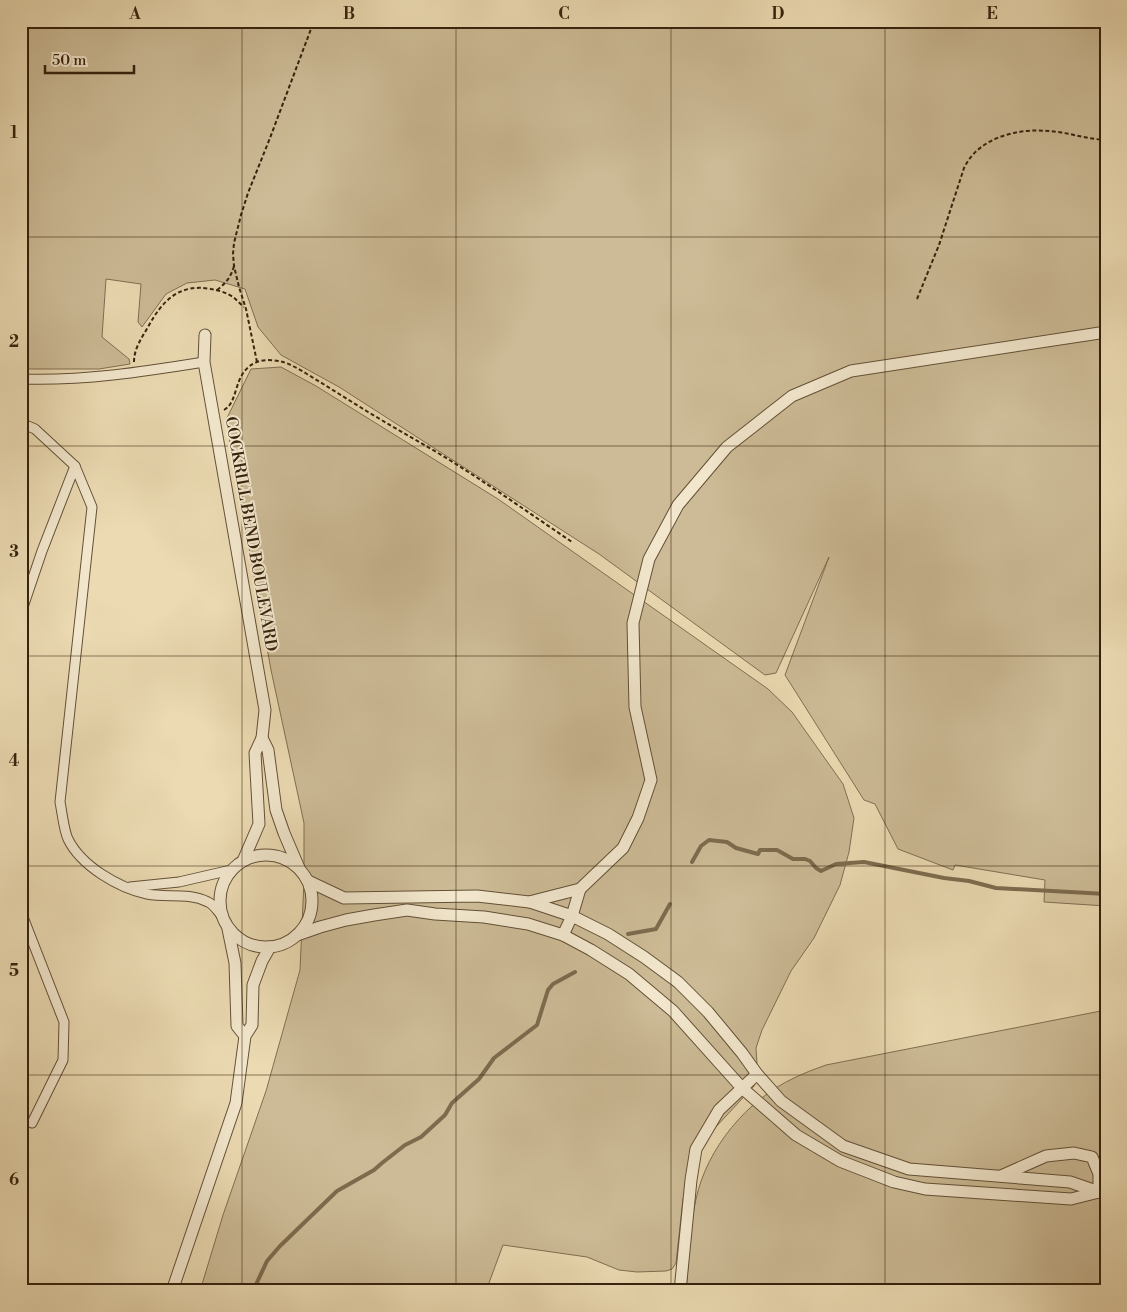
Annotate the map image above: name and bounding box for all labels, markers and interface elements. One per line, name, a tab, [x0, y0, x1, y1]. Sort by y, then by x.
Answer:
text: A	[128, 4, 141, 24]
text: B	[343, 4, 355, 24]
text: C	[558, 4, 570, 24]
text: D	[772, 4, 785, 24]
text: E	[986, 4, 998, 24]
scale bar	[45, 42, 134, 74]
text: 50 m	[52, 51, 86, 70]
text: 1	[10, 123, 18, 143]
text: 2	[9, 332, 19, 352]
street label: COCKRILL BEND BOULEVARD	[220, 415, 282, 653]
text: 3	[9, 542, 19, 562]
text: 4	[9, 751, 20, 771]
text: 5	[9, 961, 19, 981]
text: 6	[9, 1170, 19, 1190]

